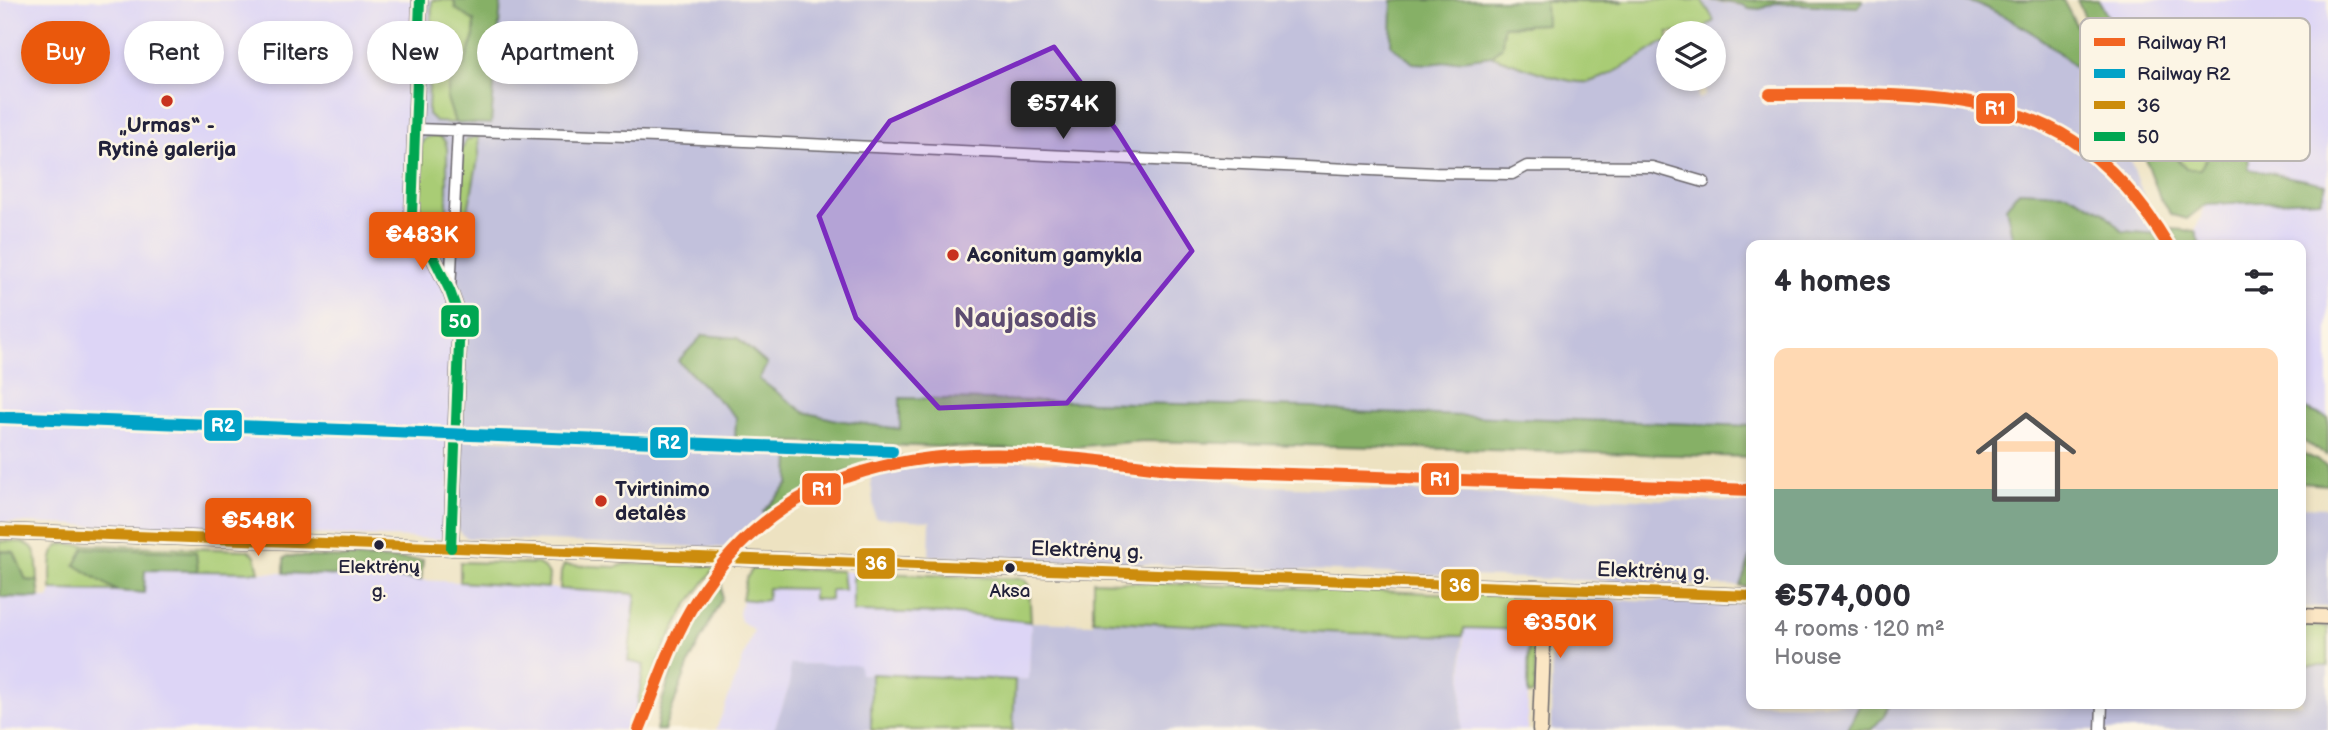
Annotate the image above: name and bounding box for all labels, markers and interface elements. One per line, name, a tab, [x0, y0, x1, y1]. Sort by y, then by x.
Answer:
legend	[2080, 18, 2310, 161]
chip: Buy	[21, 21, 110, 84]
chip: Rent	[124, 21, 224, 84]
chip: Filters	[238, 21, 353, 84]
chip: New	[367, 21, 463, 84]
chip: Apartment	[477, 21, 638, 84]
map controls	[1656, 21, 1726, 91]
button: layers	[1656, 21, 1726, 91]
text: Railway R1	[2137, 32, 2227, 55]
text: Railway R2	[2137, 63, 2231, 86]
pin: €574K	[1014, 82, 1112, 141]
text: €574K	[1027, 90, 1099, 118]
line badge: R1	[1975, 92, 2016, 125]
marker: „Urmas“ - Rytinė galerija	[159, 93, 175, 109]
text: 36	[2137, 95, 2160, 118]
text: R1	[1984, 98, 2006, 121]
place label: „Urmas“ - Rytinė galerija	[98, 113, 236, 162]
text: 50	[2137, 126, 2159, 149]
pin: €483K	[373, 212, 471, 272]
text: €483K	[385, 221, 459, 249]
place label: Aconitum gamykla	[966, 243, 1142, 268]
marker: Aconitum gamykla	[945, 247, 961, 263]
icon: filters	[2240, 263, 2278, 301]
text: 4 homes	[1774, 264, 1891, 300]
district label: Naujasodis	[953, 302, 1097, 335]
line badge: 50	[440, 304, 480, 338]
text: 50	[449, 311, 471, 334]
icon: home	[1963, 394, 2089, 520]
line badge: R2	[203, 409, 243, 442]
text: R2	[211, 415, 236, 438]
line badge: R2	[649, 426, 689, 459]
text: R2	[657, 432, 682, 455]
line badge: R1	[1420, 462, 1460, 496]
text: R1	[1429, 469, 1451, 492]
line badge: R1	[801, 472, 842, 506]
place label: Tvirtinimo detalės	[615, 477, 710, 526]
text: R1	[811, 479, 833, 502]
marker: Tvirtinimo detalės	[593, 493, 609, 509]
pin: €548K	[209, 498, 307, 558]
text: €548K	[221, 507, 295, 535]
street label: Elektrėnų g.	[1030, 536, 1144, 565]
marker: Elektrėnų g.	[372, 538, 386, 552]
line badge: 36	[856, 547, 896, 580]
text: 36	[865, 553, 887, 576]
place label: Elektrėnų g.	[338, 556, 420, 603]
street label: Elektrėnų g.	[1596, 557, 1710, 586]
marker: Aksa	[1003, 561, 1017, 575]
line badge: 36	[1440, 568, 1480, 602]
text: 36	[1449, 575, 1471, 598]
text: €574,000	[1774, 579, 1911, 615]
place label: Aksa	[989, 580, 1031, 603]
pin: €350K	[1511, 600, 1609, 660]
text: €350K	[1523, 609, 1597, 637]
text: 4 rooms · 120 m²	[1774, 615, 1945, 643]
text: House	[1774, 643, 1841, 671]

